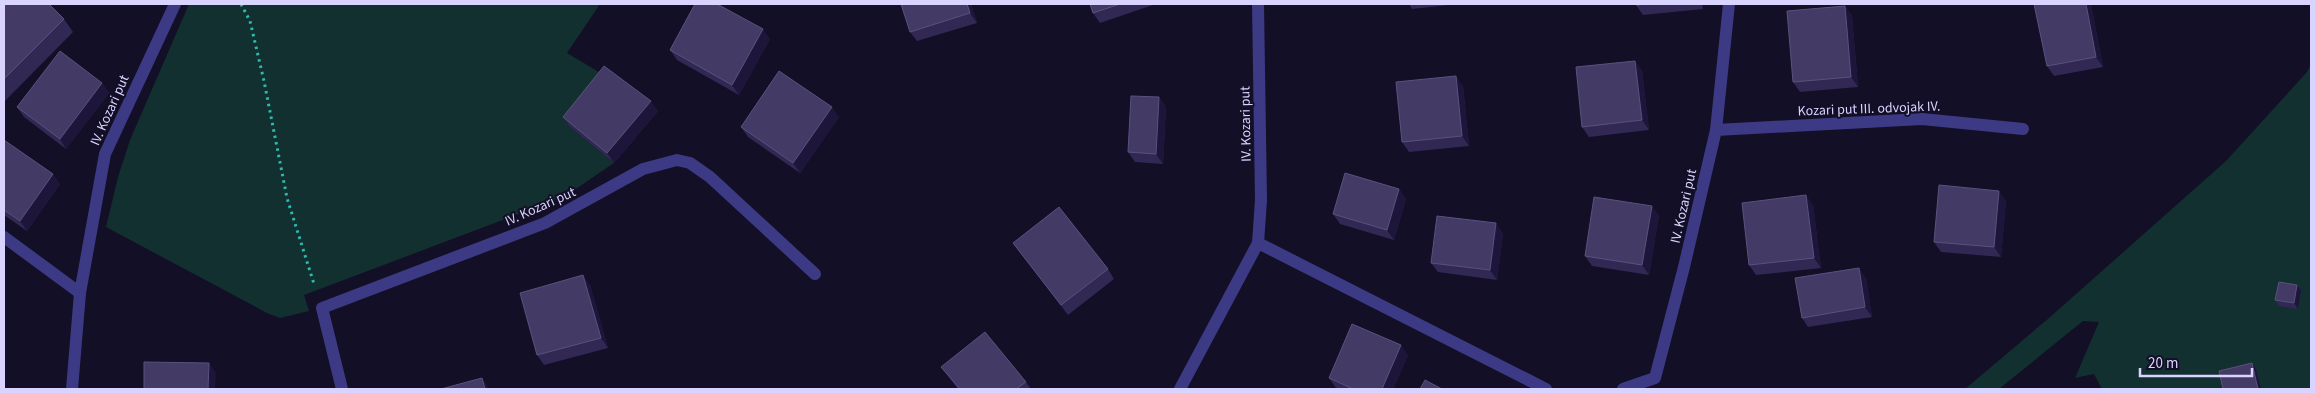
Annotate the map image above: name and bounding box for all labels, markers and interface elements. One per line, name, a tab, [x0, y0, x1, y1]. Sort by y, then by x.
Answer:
street label: IV. Kozari put	[85, 72, 135, 149]
street label: IV. Kozari put	[1235, 86, 1257, 162]
street label: Kozari put III. odvojak IV.	[1797, 97, 1941, 121]
street label: IV. Kozari put	[1666, 167, 1702, 245]
street label: IV. Kozari put	[502, 182, 579, 231]
scale bar	[2140, 346, 2252, 378]
text: 20 m	[2148, 353, 2178, 374]

